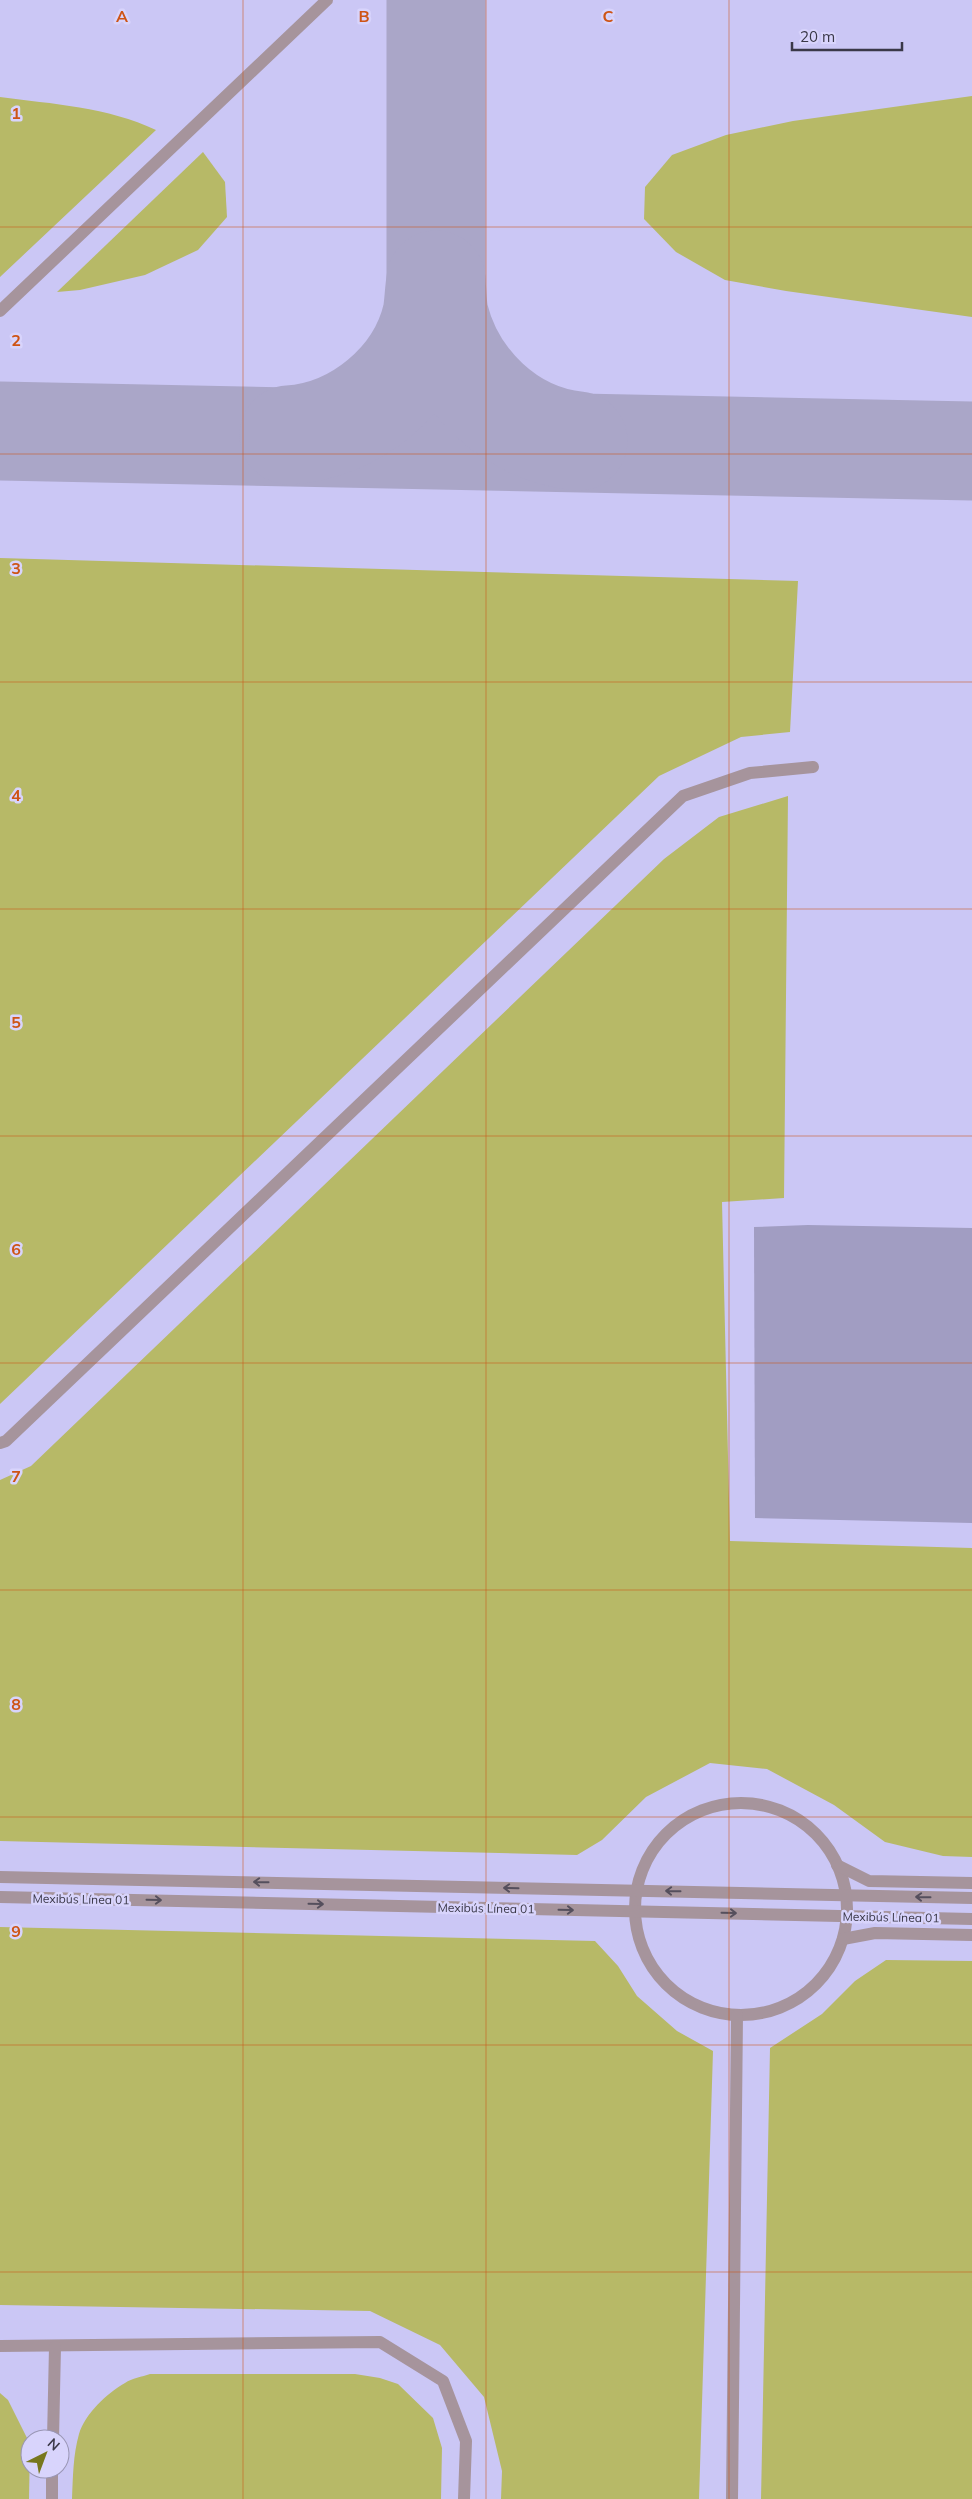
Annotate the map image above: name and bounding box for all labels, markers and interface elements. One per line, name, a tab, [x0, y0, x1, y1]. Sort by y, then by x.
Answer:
text: A	[116, 6, 128, 26]
text: B	[358, 6, 370, 26]
text: C	[603, 6, 614, 26]
scale bar	[792, 20, 902, 52]
text: 20 m	[800, 27, 835, 46]
text: 1	[11, 103, 21, 123]
text: 2	[11, 330, 21, 350]
text: 3	[11, 558, 21, 578]
text: 4	[11, 785, 21, 805]
text: 5	[11, 1012, 21, 1032]
text: 6	[11, 1239, 21, 1259]
text: 7	[11, 1466, 21, 1486]
text: 8	[11, 1694, 21, 1714]
one-way arrow	[253, 1878, 269, 1887]
one-way arrow	[503, 1883, 519, 1892]
one-way arrow	[666, 1886, 682, 1896]
street label: Mexibús Línea 01	[32, 1891, 130, 1907]
one-way arrow	[916, 1892, 932, 1901]
one-way arrow	[145, 1895, 161, 1905]
one-way arrow	[308, 1899, 324, 1909]
street label: Mexibús Línea 01	[437, 1900, 535, 1916]
one-way arrow	[558, 1905, 574, 1914]
one-way arrow	[720, 1908, 736, 1918]
street label: Mexibús Línea 01	[842, 1909, 940, 1925]
text: 9	[11, 1921, 21, 1941]
north arrow	[20, 2429, 70, 2479]
text: N	[44, 2434, 64, 2455]

